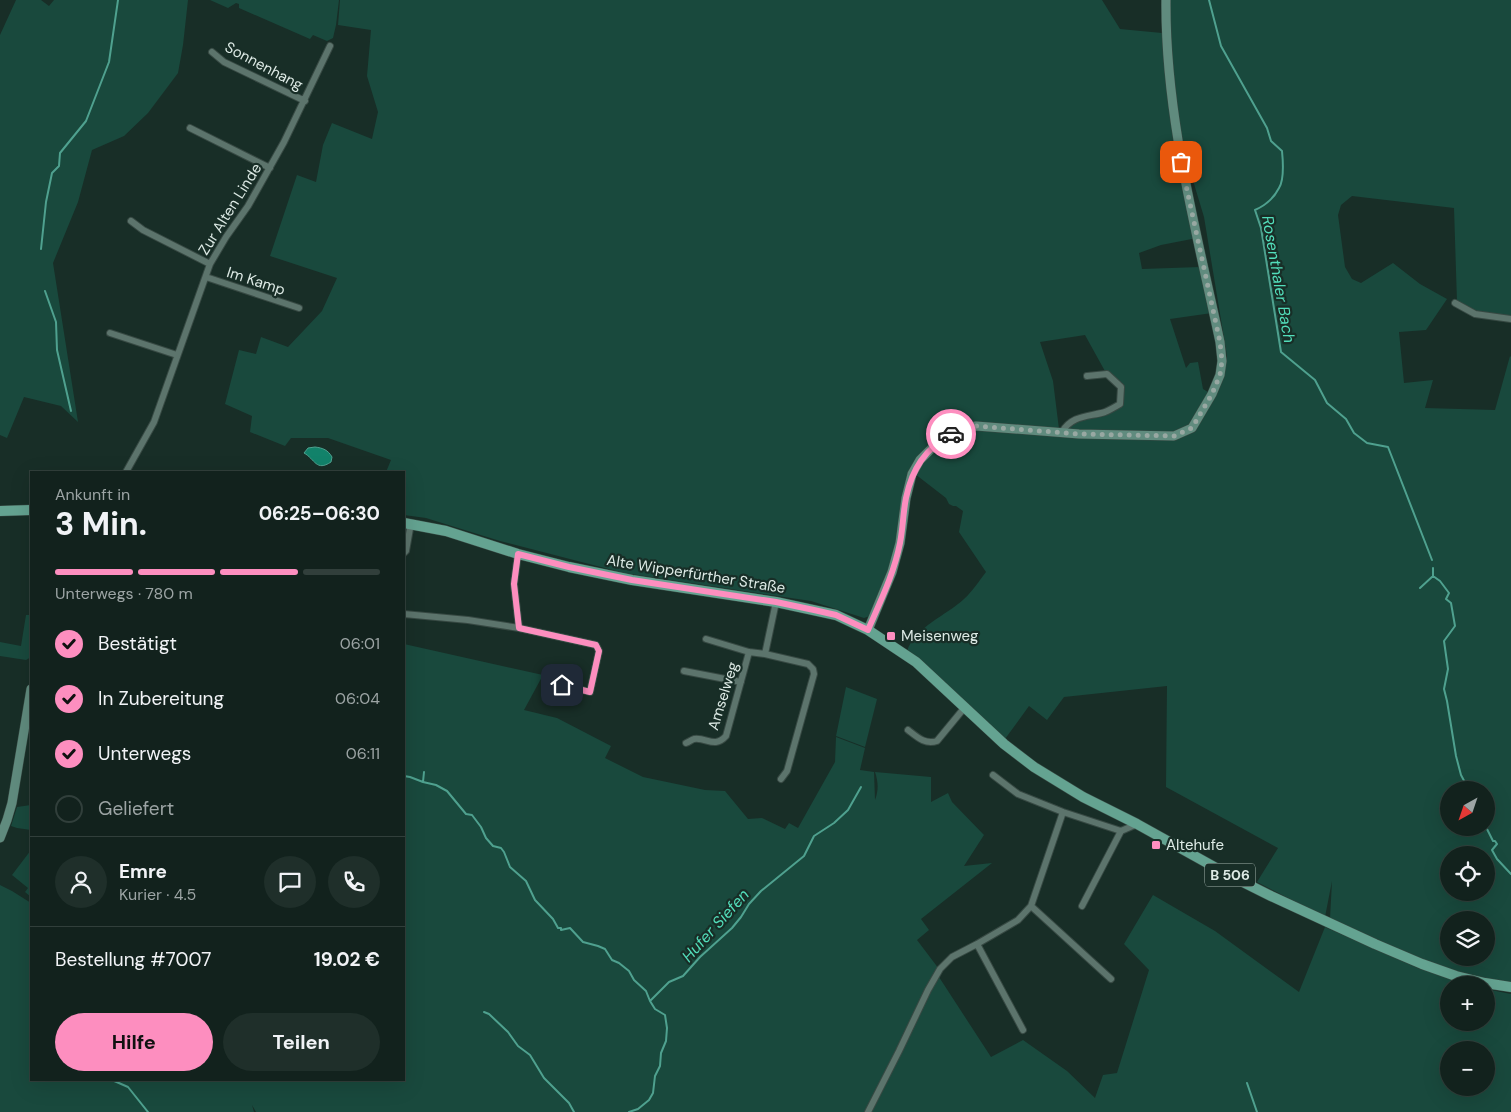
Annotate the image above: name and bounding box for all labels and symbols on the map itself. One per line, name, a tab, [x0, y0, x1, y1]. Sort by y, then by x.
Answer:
street label: Sonnenhang	[221, 37, 307, 95]
pin	[1160, 141, 1202, 183]
street label: Zur Alten Linde	[194, 159, 266, 259]
water label: Rosenthaler Bach	[1257, 214, 1300, 344]
street label: Im Kamp	[224, 262, 288, 300]
courier	[926, 409, 976, 459]
street label: Alte Wipperfürther Straße	[605, 550, 787, 598]
place label: Meisenweg	[901, 626, 978, 646]
marker: Meisenweg	[885, 630, 897, 642]
street label: Amselweg	[703, 659, 743, 733]
pin	[541, 664, 583, 706]
north arrow	[1440, 781, 1495, 836]
place label: Altehufe	[1166, 835, 1224, 855]
marker: Altehufe	[1150, 839, 1162, 851]
road number: B 506	[1205, 864, 1255, 886]
water label: Hufer Siefen	[677, 884, 754, 966]

